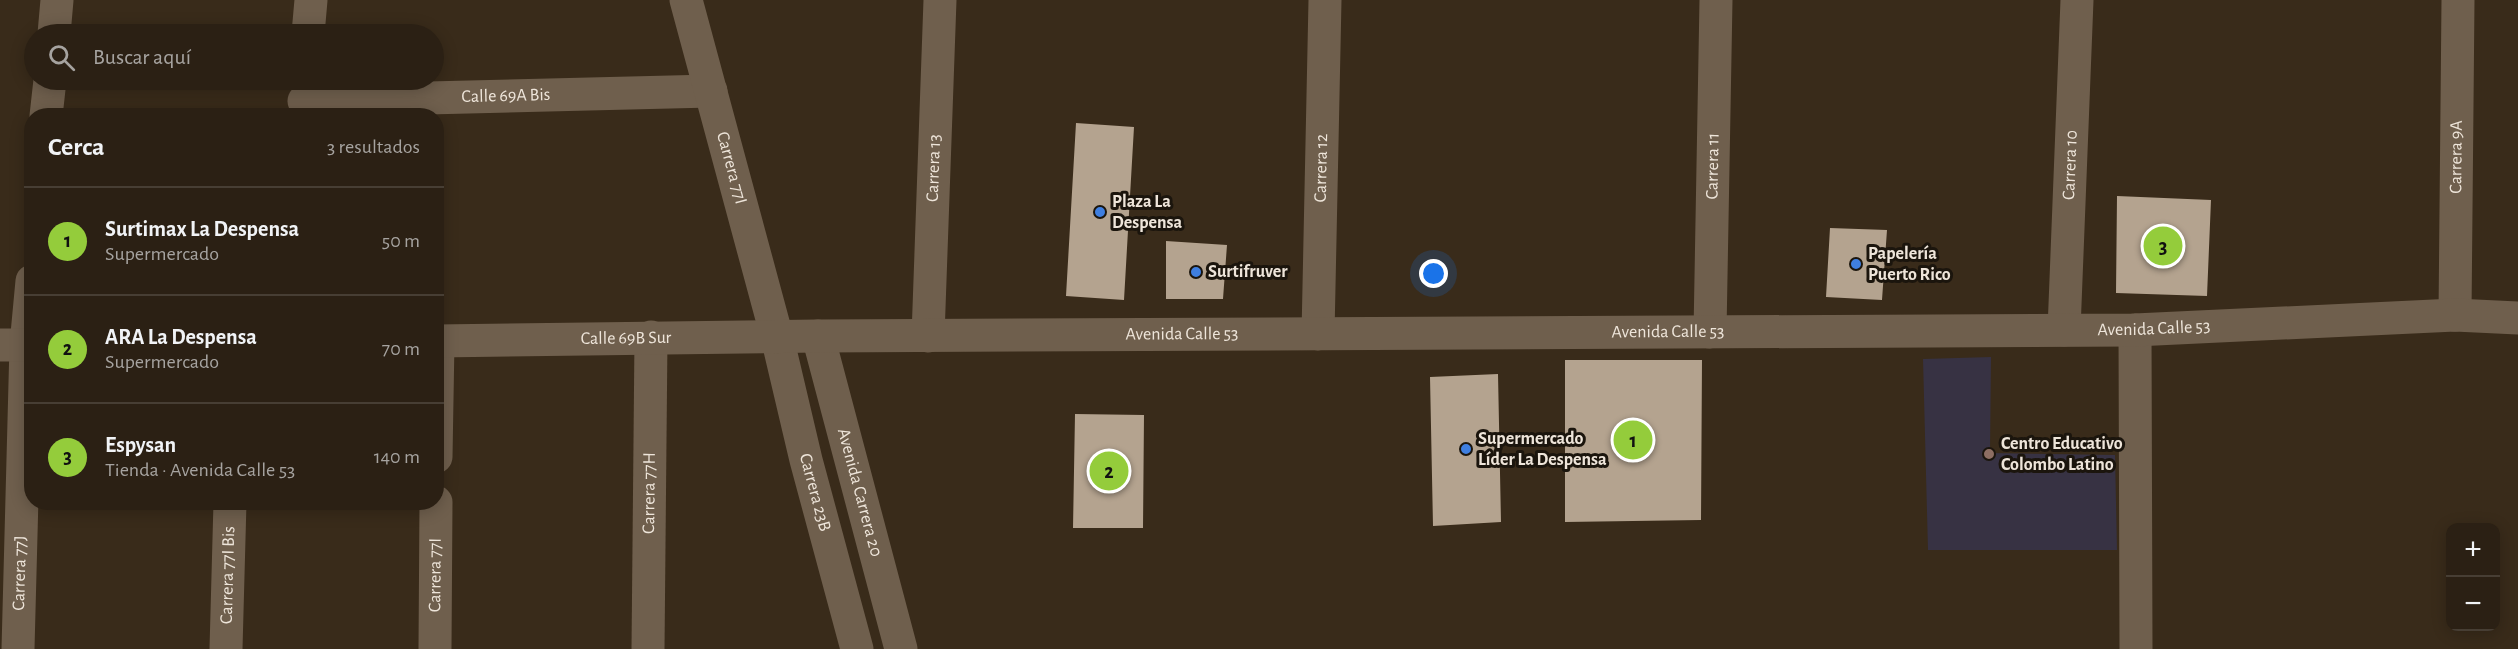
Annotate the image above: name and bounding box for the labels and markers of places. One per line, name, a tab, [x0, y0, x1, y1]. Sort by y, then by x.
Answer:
place label: Plaza La Despensa	[1112, 193, 1182, 232]
marker: Plaza La Despensa	[1093, 205, 1107, 219]
pin: 3	[2144, 224, 2182, 268]
place label: Papelería Puerto Rico	[1868, 245, 1951, 284]
marker: Papelería Puerto Rico	[1849, 257, 1863, 271]
place label: Surtifruver	[1208, 263, 1288, 281]
marker: Surtifruver	[1189, 265, 1203, 279]
pin: 1	[1614, 418, 1652, 462]
place label: Supermercado Líder La Despensa	[1478, 430, 1607, 469]
place label: Centro Educativo Colombo Latino	[2001, 435, 2123, 474]
marker: Supermercado Líder La Despensa	[1459, 442, 1473, 456]
marker: Centro Educativo Colombo Latino	[1982, 447, 1996, 461]
pin: 2	[1090, 448, 1128, 494]

